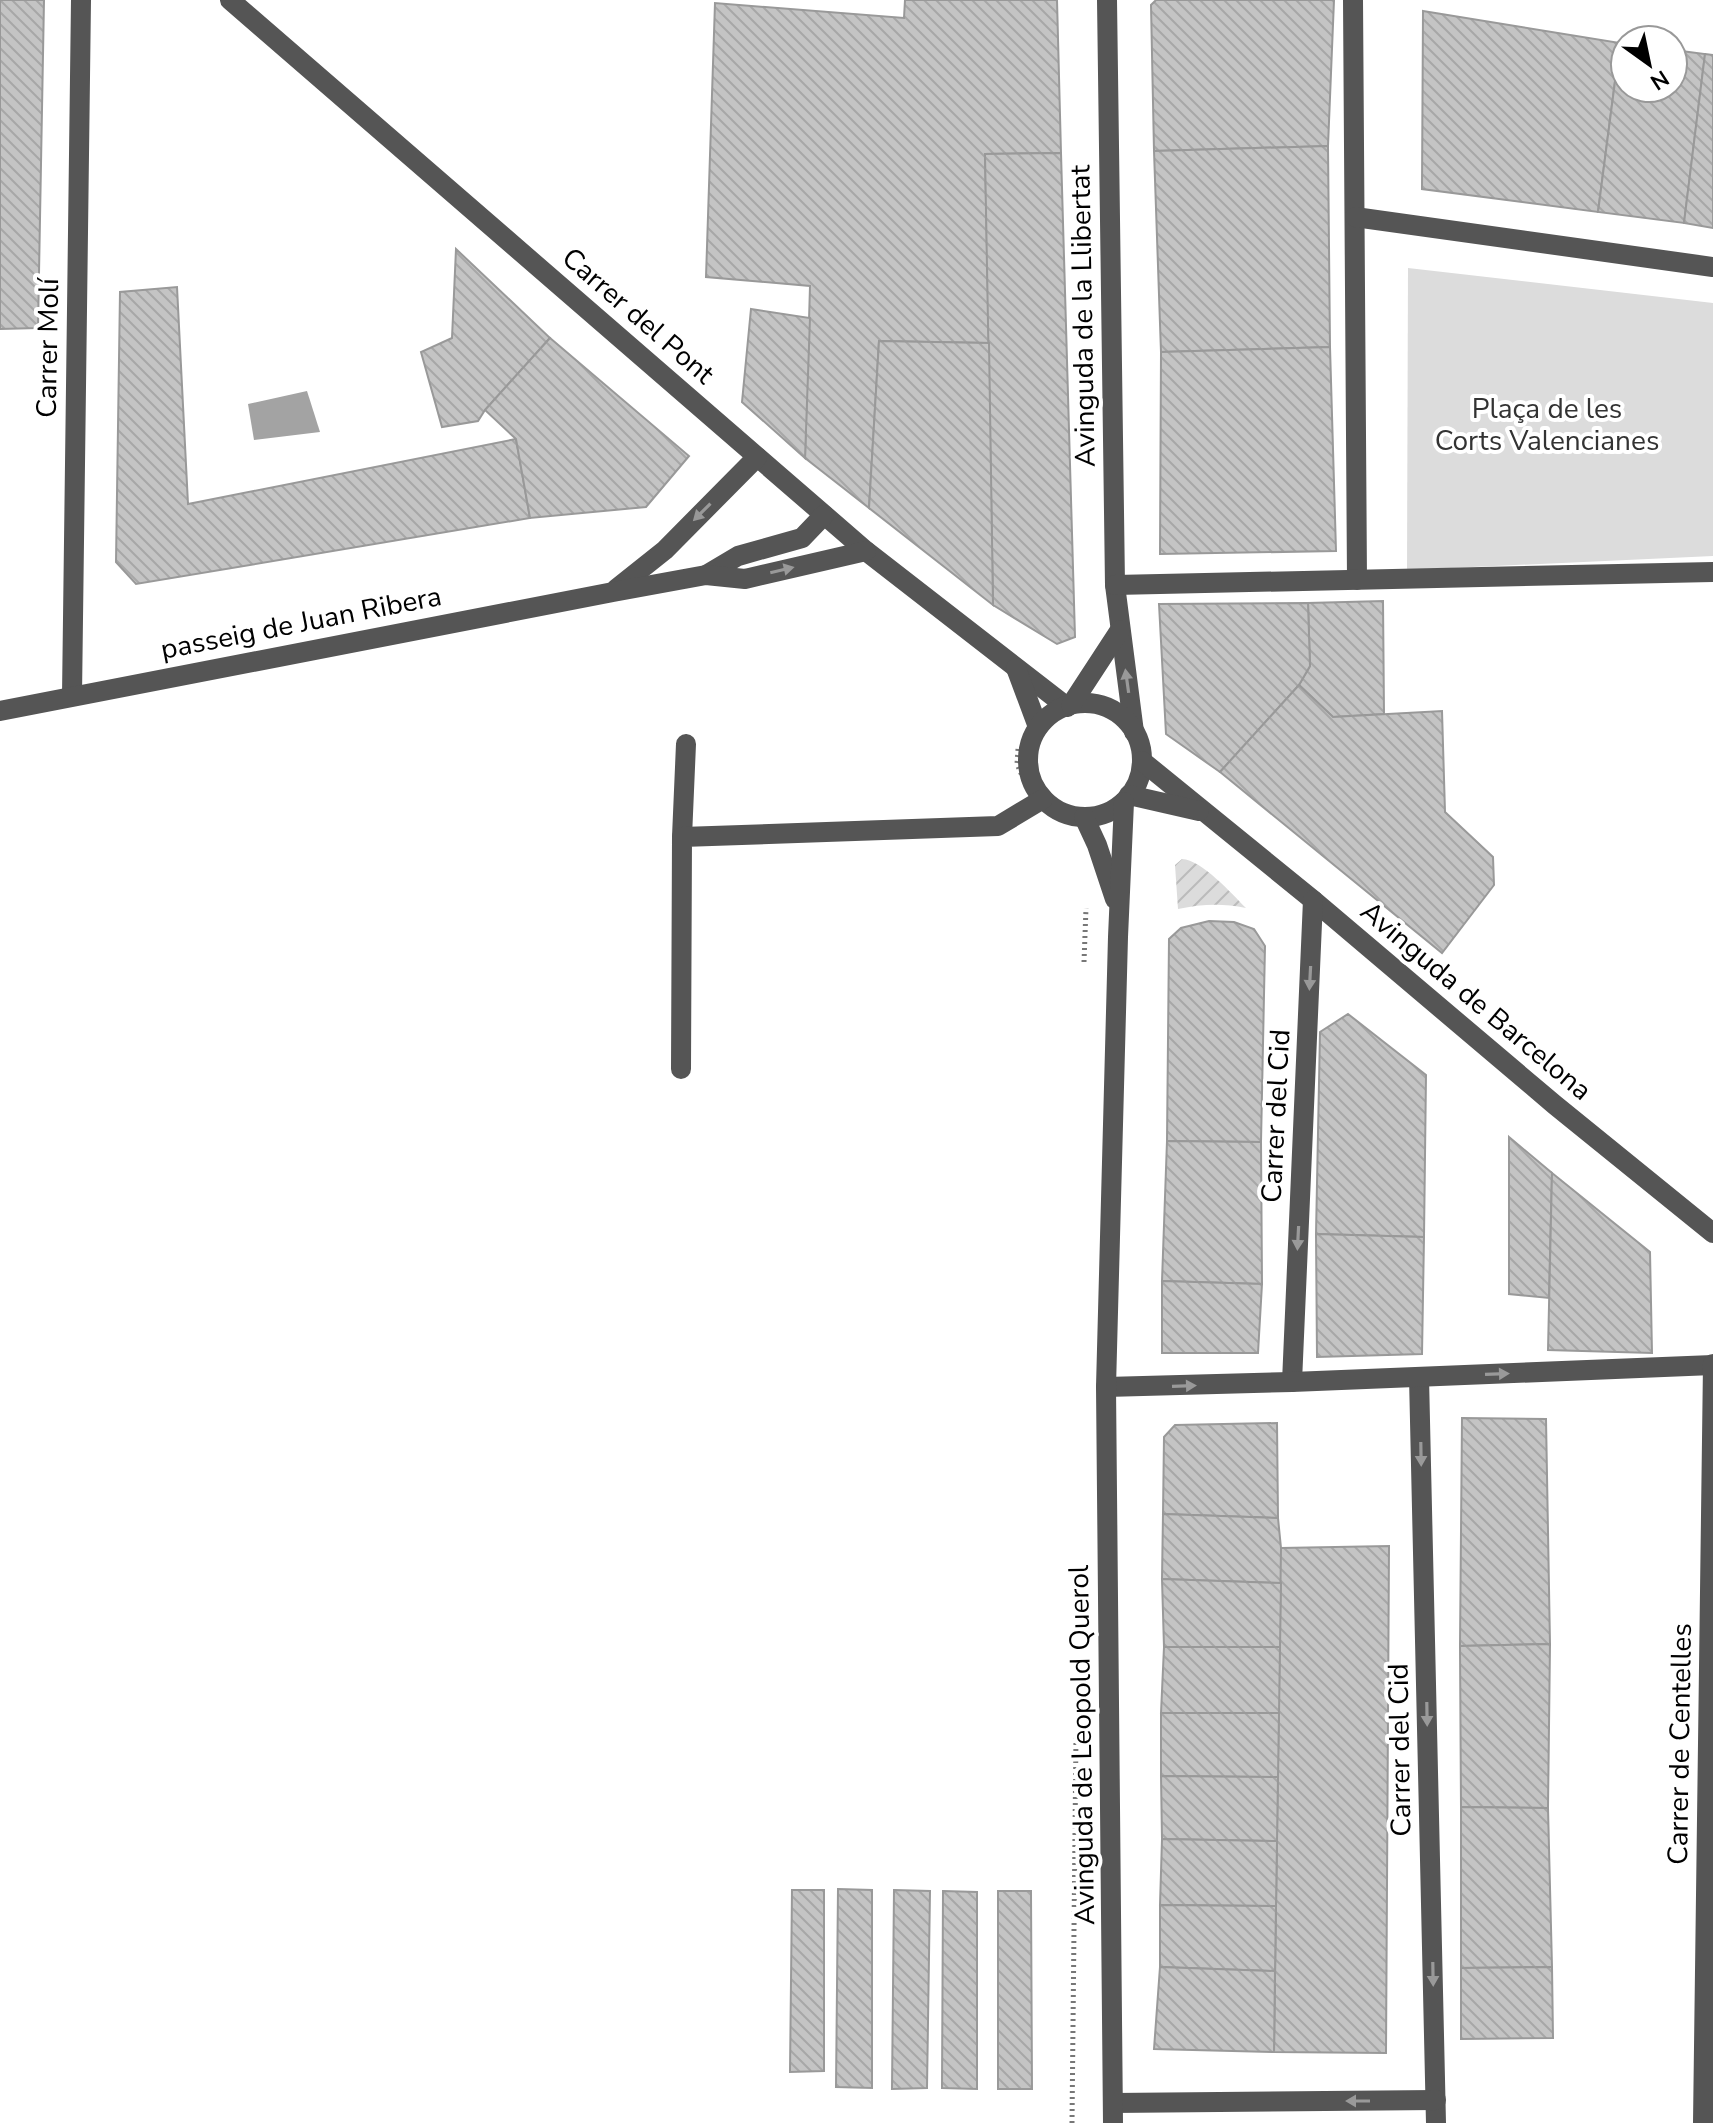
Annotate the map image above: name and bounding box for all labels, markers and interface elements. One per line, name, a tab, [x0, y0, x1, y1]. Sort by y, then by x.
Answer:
north arrow	[1609, 24, 1689, 104]
text: N	[1644, 63, 1674, 97]
street label: Avinguda de la Llibertat	[1061, 164, 1105, 467]
street label: Carrer del Pont	[554, 239, 722, 393]
street label: Carrer Molí	[28, 276, 68, 418]
park label: Plaça de les Corts Valencianes	[1435, 390, 1659, 460]
one-way arrow	[693, 502, 712, 521]
one-way arrow	[770, 563, 795, 576]
street label: passeig de Juan Ribera	[157, 577, 445, 669]
one-way arrow	[1120, 668, 1133, 693]
street label: Avinguda de Barcelona	[1352, 893, 1600, 1109]
one-way arrow	[1303, 966, 1316, 991]
street label: Carrer del Cid	[1252, 1028, 1300, 1204]
one-way arrow	[1292, 1226, 1305, 1251]
one-way arrow	[1485, 1367, 1510, 1380]
one-way arrow	[1172, 1379, 1197, 1392]
one-way arrow	[1414, 1442, 1427, 1467]
street label: Avinguda de Leopold Querol	[1060, 1564, 1104, 1925]
street label: Carrer de Centelles	[1659, 1623, 1701, 1865]
street label: Carrer del Cid	[1379, 1663, 1421, 1837]
one-way arrow	[1420, 1702, 1433, 1727]
one-way arrow	[1427, 1962, 1439, 1987]
one-way arrow	[1345, 2095, 1370, 2107]

